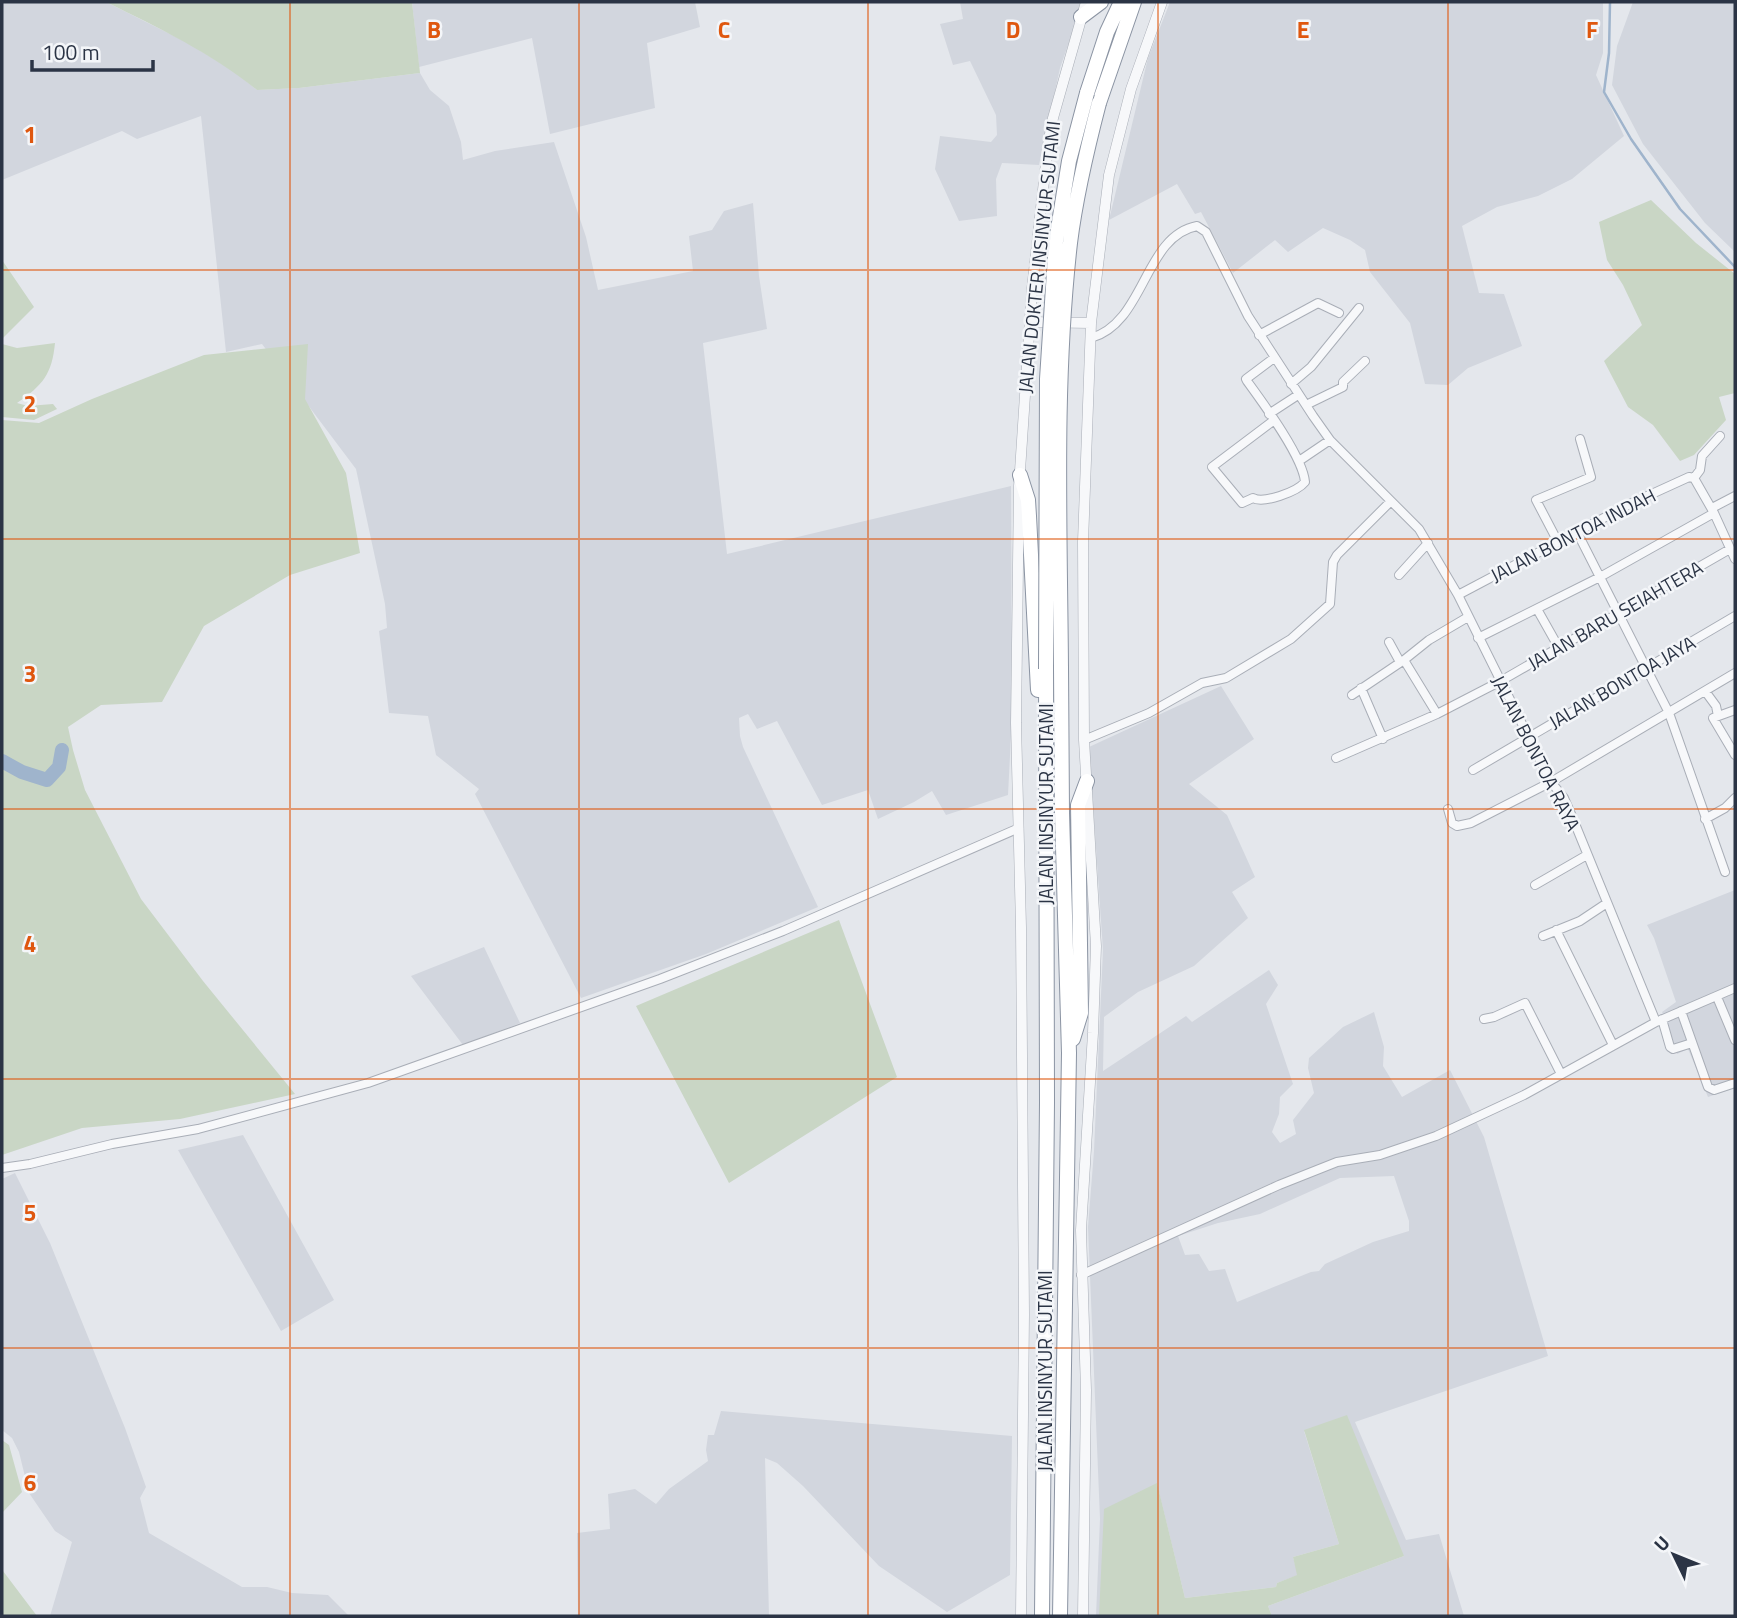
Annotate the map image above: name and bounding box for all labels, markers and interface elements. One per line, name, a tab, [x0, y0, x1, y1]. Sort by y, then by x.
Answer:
text: B	[427, 12, 441, 47]
text: C	[718, 12, 730, 47]
text: D	[1006, 12, 1020, 47]
text: E	[1297, 12, 1309, 47]
text: F	[1586, 12, 1598, 47]
scale bar	[32, 28, 152, 72]
text: 100 m	[42, 36, 99, 68]
text: 1	[24, 117, 36, 152]
street label: JALAN DOKTER INSINYUR SUTAMI	[1010, 119, 1067, 394]
text: 2	[24, 386, 36, 421]
street label: JALAN BONTOA INDAH	[1485, 480, 1661, 589]
street label: JALAN BARU SEIAHTERA	[1522, 552, 1708, 677]
street label: JALAN BONTOA JAYA	[1543, 628, 1701, 735]
text: 3	[24, 656, 36, 691]
street label: JALAN BONTOA RAYA	[1485, 670, 1588, 836]
street label: JALAN INSINYUR SUTAMI	[1031, 703, 1060, 905]
text: 4	[24, 926, 36, 961]
text: 5	[24, 1195, 36, 1230]
street label: JALAN INSINYUR SUTAMI	[1030, 1270, 1059, 1472]
text: 6	[24, 1465, 37, 1500]
north arrow	[1639, 1520, 1709, 1590]
text: U	[1646, 1529, 1676, 1558]

